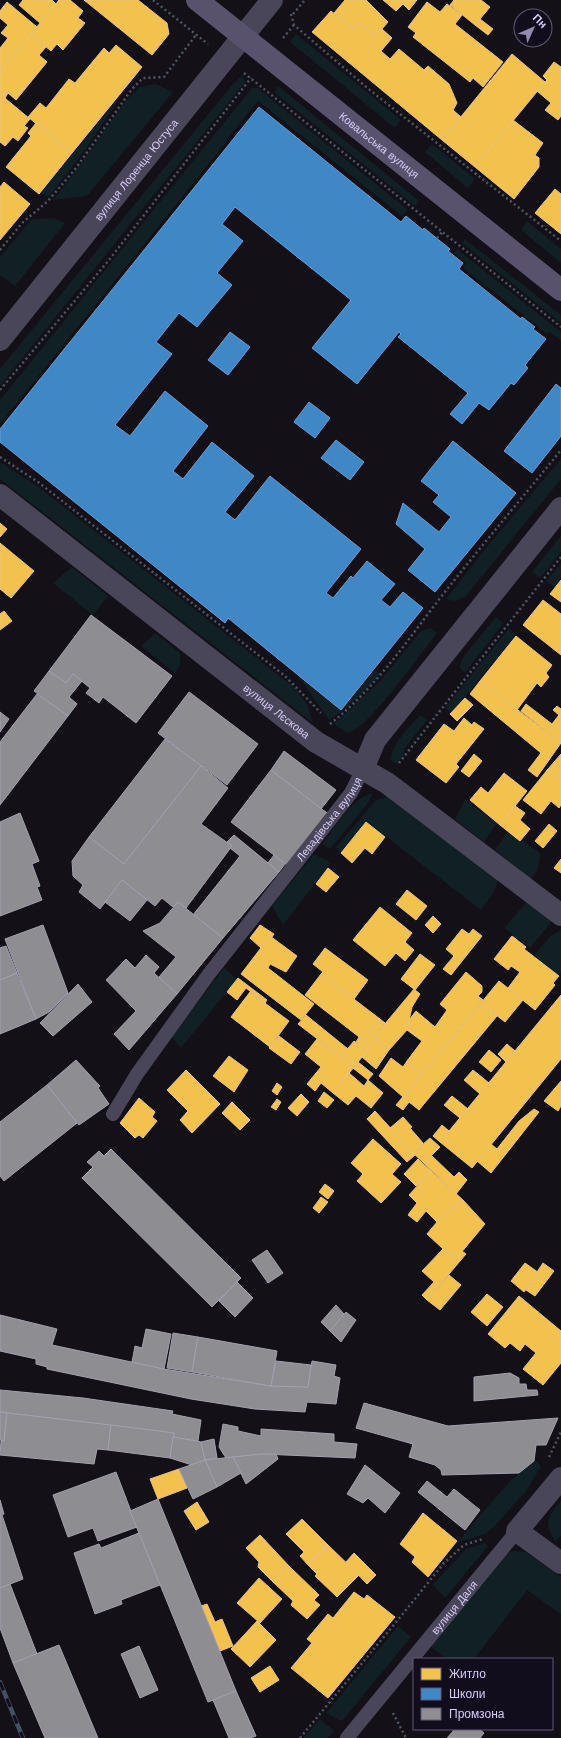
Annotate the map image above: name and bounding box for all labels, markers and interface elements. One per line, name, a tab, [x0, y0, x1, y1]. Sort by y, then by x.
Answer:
north arrow	[513, 8, 553, 48]
text: Пн	[530, 12, 549, 31]
street label: Ковальська вулиця	[336, 110, 422, 181]
street label: вулиця Лоренца Юстуса	[92, 116, 182, 223]
street label: вулиця Лєскова	[240, 682, 313, 742]
street label: Левадівська вулиця	[294, 775, 365, 864]
street label: вулиця Даля	[429, 1578, 480, 1637]
legend	[413, 1658, 553, 1730]
text: Житло	[449, 1667, 486, 1681]
text: Школи	[449, 1687, 486, 1701]
text: Промзона	[449, 1707, 505, 1721]

